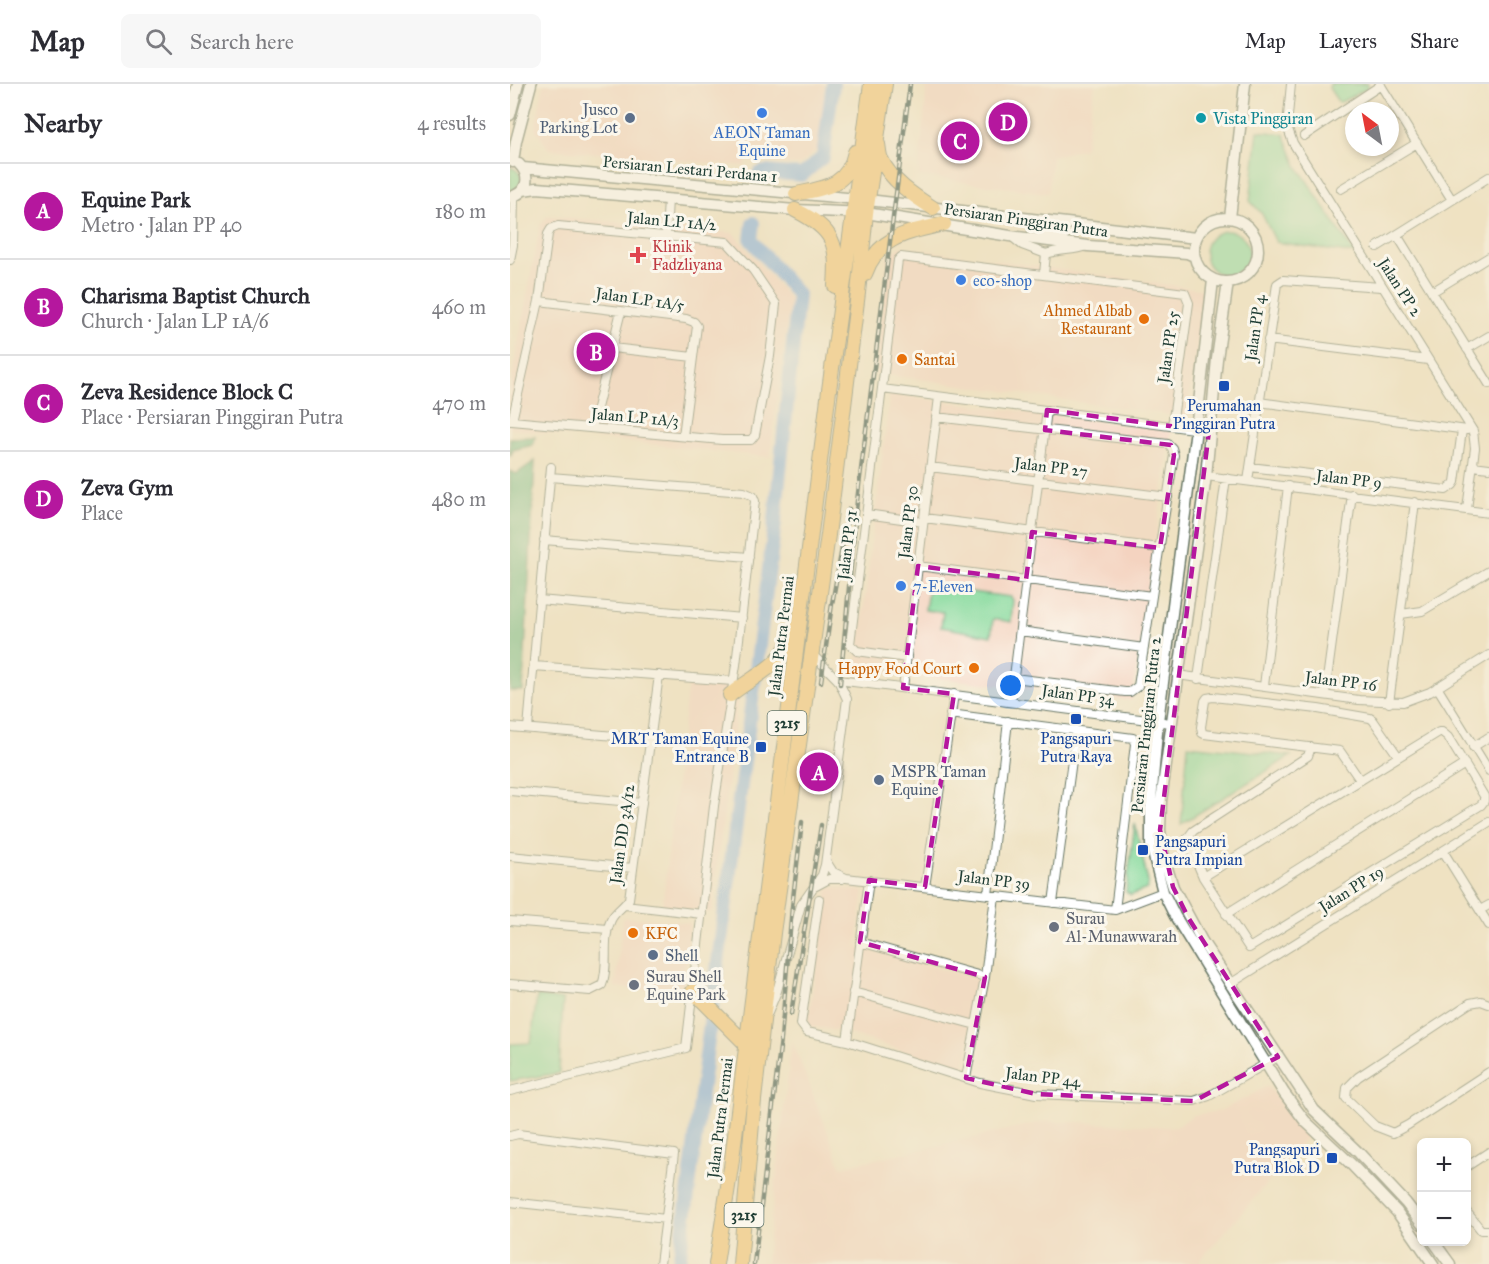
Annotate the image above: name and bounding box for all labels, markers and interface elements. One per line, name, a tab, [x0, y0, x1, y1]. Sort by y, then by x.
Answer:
search box	[121, 14, 541, 68]
text: Map	[30, 24, 85, 59]
icon: search	[142, 25, 175, 58]
text: Search here	[190, 28, 294, 55]
text: Map	[1245, 28, 1286, 54]
text: Layers	[1319, 28, 1377, 54]
text: Share	[1410, 28, 1459, 54]
pin: D	[988, 99, 1028, 144]
place label: Jusco Parking Lot	[539, 100, 618, 138]
north arrow	[1345, 102, 1399, 156]
marker: AEON Taman Equine	[755, 106, 769, 120]
text: Nearby	[24, 107, 102, 139]
place label: Vista Pinggiran	[1212, 109, 1314, 129]
text: 4 results	[417, 111, 486, 135]
marker: Jusco Parking Lot	[623, 111, 637, 125]
marker: Vista Pinggiran	[1194, 111, 1208, 125]
pin: C	[940, 118, 980, 164]
place label: AEON Taman Equine	[713, 123, 811, 161]
street label: Persiaran Lestari Perdana 1	[602, 152, 778, 186]
text: Equine Park	[81, 186, 191, 213]
text: A	[37, 199, 50, 223]
text: 180 m	[435, 199, 486, 223]
street label: Persiaran Pinggiran Putra	[942, 199, 1110, 242]
street label: Jalan LP 1A/2	[624, 207, 718, 235]
text: Metro · Jalan PP 40	[81, 213, 242, 237]
place label: Klinik Fadzliyana	[652, 237, 723, 274]
marker: Klinik Fadzliyana	[629, 246, 647, 264]
street label: Jalan PP 2	[1372, 253, 1426, 320]
place label: eco-shop	[973, 271, 1032, 290]
marker: eco-shop	[954, 273, 968, 287]
text: Charisma Baptist Church	[81, 282, 310, 309]
street label: Jalan LP 1A/5	[592, 283, 686, 316]
street label: Jalan PP 4	[1241, 293, 1270, 364]
text: B	[37, 295, 50, 319]
text: 460 m	[432, 295, 486, 319]
place label: Ahmed Albab Restaurant	[1042, 301, 1132, 338]
text: Church · Jalan LP 1A/6	[81, 309, 269, 333]
street label: Jalan PP 25	[1153, 309, 1184, 387]
marker: Ahmed Albab Restaurant	[1137, 312, 1151, 326]
pin: B	[576, 330, 616, 374]
place label: Santai	[914, 350, 956, 369]
marker: Santai	[895, 352, 909, 366]
text: Zeva Residence Block C	[81, 378, 293, 405]
marker: Perumahan Pinggiran Putra	[1217, 379, 1231, 393]
text: C	[37, 391, 50, 415]
text: 470 m	[432, 391, 486, 415]
place label: Perumahan Pinggiran Putra	[1173, 396, 1275, 434]
street label: Jalan LP 1A/3	[588, 404, 680, 431]
text: Place · Persiaran Pinggiran Putra	[81, 405, 343, 429]
street label: Jalan PP 27	[1011, 453, 1089, 482]
street label: Jalan PP 9	[1313, 465, 1383, 493]
text: Zeva Gym	[81, 474, 173, 501]
street label: Jalan PP 30	[894, 484, 923, 562]
text: D	[36, 487, 51, 511]
text: 480 m	[431, 487, 486, 511]
text: Place	[81, 501, 123, 525]
street label: Jalan PP 31	[833, 509, 862, 583]
street label: Jalan Putra Permai	[764, 574, 799, 700]
place label: 7-Eleven	[913, 577, 974, 596]
marker: 7-Eleven	[894, 579, 908, 593]
street label: Persiaran Pinggiran Putra 2	[1127, 636, 1166, 814]
place label: Happy Food Court	[837, 659, 962, 678]
marker: Happy Food Court	[967, 661, 981, 675]
street label: Jalan PP 16	[1302, 667, 1379, 696]
your location	[996, 671, 1025, 700]
street label: Jalan PP 34	[1038, 680, 1117, 711]
road number: 3215	[768, 711, 806, 735]
marker: Pangsapuri Putra Raya	[1069, 712, 1083, 726]
place label: MRT Taman Equine Entrance B	[611, 729, 749, 766]
place label: Pangsapuri Putra Raya	[1040, 729, 1112, 766]
marker: MRT Taman Equine Entrance B	[754, 740, 768, 754]
pin: A	[800, 750, 838, 794]
place label: MSPR Taman Equine	[891, 762, 987, 800]
marker: MSPR Taman Equine	[872, 773, 886, 787]
street label: Jalan DD 3A/12	[605, 783, 639, 887]
place label: Pangsapuri Putra Impian	[1155, 832, 1243, 869]
marker: Pangsapuri Putra Impian	[1136, 843, 1150, 857]
street label: Jalan PP 19	[1313, 862, 1387, 918]
street label: Jalan PP 39	[955, 866, 1031, 895]
place label: Surau Al-Munawwarah	[1065, 909, 1177, 946]
marker: Surau Al-Munawwarah	[1047, 920, 1061, 934]
place label: KFC	[645, 924, 678, 943]
marker: KFC	[626, 926, 640, 940]
place label: Shell	[665, 946, 699, 965]
marker: Shell	[646, 948, 660, 962]
place label: Surau Shell Equine Park	[646, 967, 726, 1005]
marker: Surau Shell Equine Park	[627, 978, 641, 992]
street label: Jalan Putra Permai	[703, 1056, 738, 1182]
street label: Jalan PP 44	[1002, 1063, 1083, 1092]
map controls	[1417, 1138, 1471, 1246]
button: +	[1417, 1138, 1471, 1192]
place label: Pangsapuri Putra Blok D	[1234, 1140, 1321, 1177]
marker: Pangsapuri Putra Blok D	[1325, 1151, 1339, 1165]
button: −	[1417, 1192, 1471, 1246]
road number: 3215	[724, 1203, 764, 1227]

